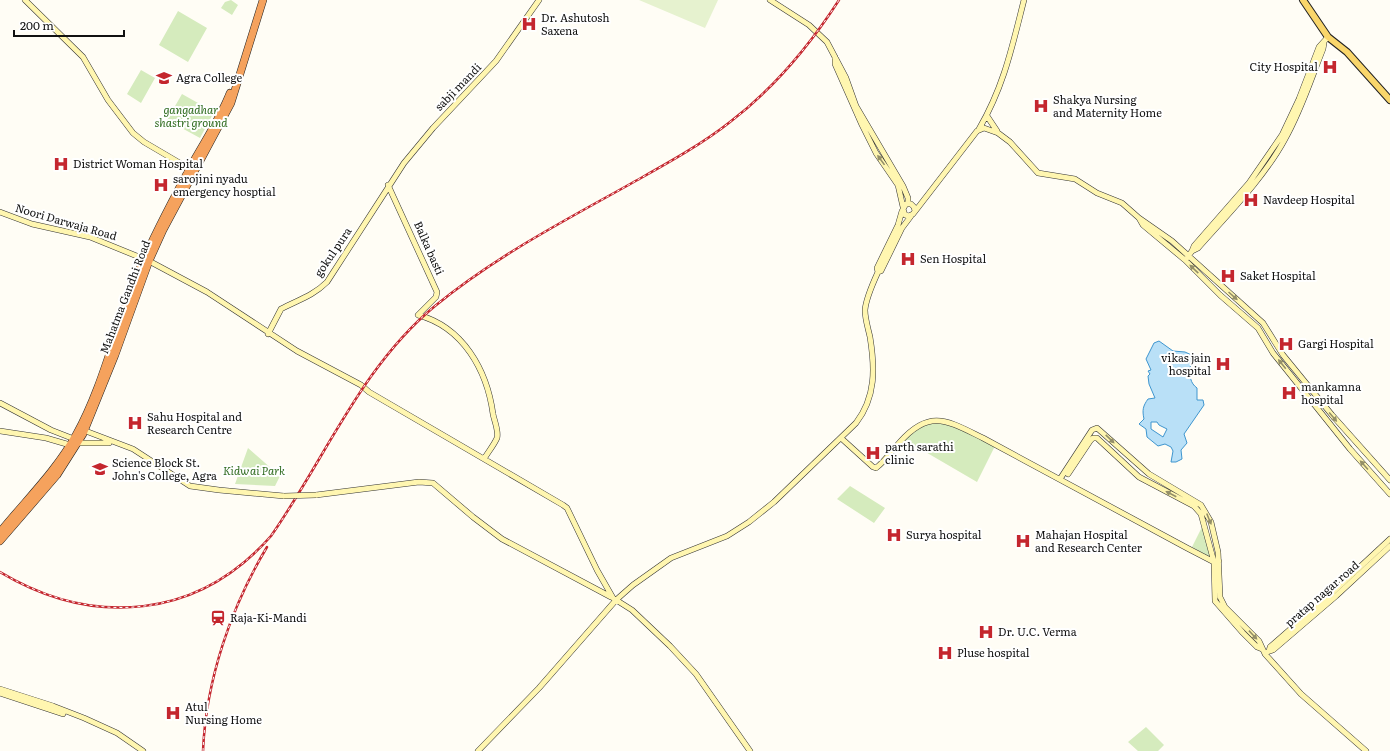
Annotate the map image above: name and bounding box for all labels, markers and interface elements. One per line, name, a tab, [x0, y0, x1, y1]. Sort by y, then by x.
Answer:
place label: Dr. Ashutosh Saxena	[541, 9, 610, 38]
scale bar	[14, 12, 124, 38]
hospital icon: Dr. Ashutosh Saxena	[520, 15, 538, 33]
text: 200 m	[20, 16, 54, 34]
place label: City Hospital	[1250, 58, 1318, 74]
hospital icon: City Hospital	[1321, 58, 1339, 76]
street label: sabji mandi	[430, 59, 484, 114]
school or university icon: Agra College	[155, 69, 173, 87]
place label: Agra College	[176, 69, 242, 85]
place label: Shakya Nursing and Maternity Home	[1053, 91, 1162, 120]
hospital icon: Shakya Nursing and Maternity Home	[1032, 97, 1050, 115]
park label: gangadhar shastri ground	[155, 101, 228, 130]
hospital icon: District Woman Hospital	[52, 155, 70, 173]
place label: District Woman Hospital	[73, 155, 203, 171]
one-way arrow	[877, 155, 886, 166]
place label: sarojini nyadu emergency hosptial	[173, 170, 276, 199]
hospital icon: sarojini nyadu emergency hosptial	[152, 176, 170, 194]
hospital icon: Navdeep Hospital	[1242, 191, 1260, 209]
place label: Navdeep Hospital	[1263, 191, 1355, 207]
street label: Noori Darwaja Road	[14, 199, 119, 243]
street label: Balka basti	[411, 218, 449, 277]
street label: gokul pura	[310, 224, 355, 279]
street label: Mahatma Gandhi Road	[95, 237, 153, 356]
hospital icon: Sen Hospital	[899, 250, 917, 268]
place label: Sen Hospital	[920, 250, 986, 266]
one-way arrow	[1189, 265, 1199, 274]
hospital icon: Saket Hospital	[1219, 267, 1237, 285]
place label: Saket Hospital	[1240, 267, 1316, 283]
one-way arrow	[1228, 291, 1238, 300]
hospital icon: Gargi Hospital	[1277, 335, 1295, 353]
place label: Gargi Hospital	[1298, 335, 1374, 351]
place label: vikas jain hospital	[1161, 349, 1211, 378]
hospital icon: vikas jain hospital	[1214, 355, 1232, 373]
one-way arrow	[1277, 358, 1286, 369]
place label: mankamna hospital	[1301, 378, 1361, 407]
hospital icon: mankamna hospital	[1280, 384, 1298, 402]
place label: Sahu Hospital and Research Centre	[147, 408, 242, 437]
one-way arrow	[1329, 412, 1338, 422]
hospital icon: Sahu Hospital and Research Centre	[126, 414, 144, 432]
one-way arrow	[1105, 434, 1114, 443]
place label: parth sarathi clinic	[885, 438, 954, 467]
hospital icon: parth sarathi clinic	[864, 444, 882, 462]
place label: Science Block St. John's College, Agra	[112, 454, 217, 483]
school or university icon: Science Block St. John's College, Agra	[91, 460, 109, 478]
one-way arrow	[1360, 460, 1369, 469]
park label: Kidwai Park	[223, 462, 285, 478]
one-way arrow	[1165, 491, 1177, 498]
one-way arrow	[1207, 514, 1213, 526]
hospital icon: Surya hospital	[885, 526, 903, 544]
place label: Surya hospital	[906, 526, 982, 542]
place label: Mahajan Hospital and Research Center	[1035, 526, 1143, 555]
hospital icon: Mahajan Hospital and Research Center	[1014, 532, 1032, 550]
street label: pratap nagar road	[1281, 556, 1362, 630]
station icon: Raja-Ki-Mandi	[209, 609, 227, 627]
place label: Raja-Ki-Mandi	[230, 609, 307, 625]
hospital icon: Dr. U.C. Verma	[977, 623, 995, 641]
place label: Dr. U.C. Verma	[998, 623, 1077, 639]
one-way arrow	[1249, 630, 1258, 640]
hospital icon: Pluse hospital	[936, 644, 954, 662]
place label: Pluse hospital	[957, 644, 1030, 660]
place label: Atul Nursing Home	[185, 698, 262, 727]
hospital icon: Atul Nursing Home	[164, 704, 182, 722]

